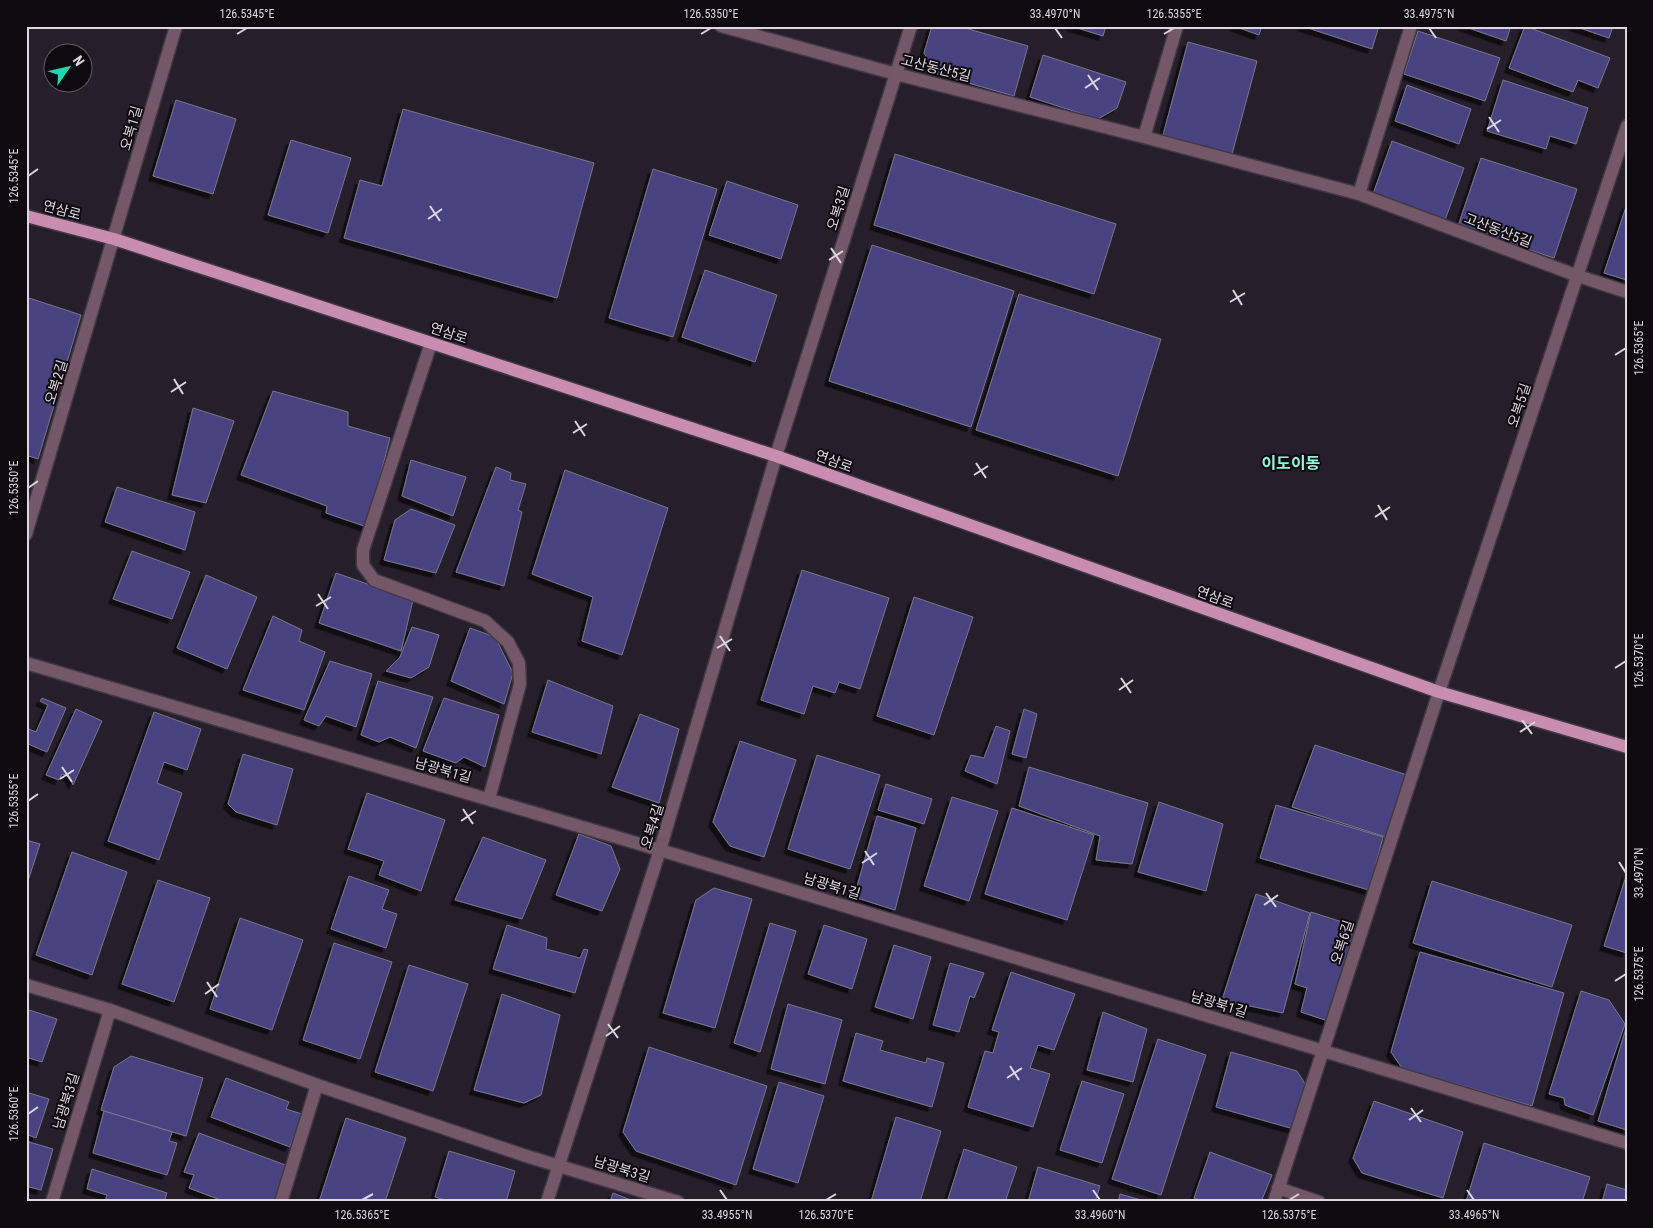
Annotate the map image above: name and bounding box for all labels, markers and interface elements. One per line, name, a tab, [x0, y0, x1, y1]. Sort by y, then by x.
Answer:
text: 126.5345°E	[219, 7, 275, 21]
text: 126.5350°E	[683, 7, 739, 21]
text: 33.4970°N	[1030, 7, 1080, 21]
text: 126.5355°E	[1146, 7, 1202, 21]
text: 33.4975°N	[1404, 7, 1454, 21]
north arrow	[42, 42, 92, 92]
street label: 고산동산5길	[899, 52, 973, 84]
text: N	[70, 53, 88, 69]
street label: 오복1길	[117, 104, 145, 152]
text: 126.5345°E	[7, 148, 21, 204]
street label: 오복3길	[824, 184, 852, 232]
street label: 연삼로	[41, 197, 83, 223]
street label: 고산동산5길	[1462, 210, 1534, 250]
street label: 연삼로	[428, 319, 470, 347]
text: 126.5365°E	[1632, 320, 1646, 376]
street label: 오복2길	[42, 358, 70, 406]
street label: 오복5길	[1504, 381, 1534, 429]
street label: 연삼로	[813, 447, 855, 475]
district label: 이도이동	[1262, 454, 1320, 473]
text: 126.5350°E	[7, 460, 21, 516]
street label: 연삼로	[1194, 583, 1236, 611]
text: 126.5370°E	[1632, 633, 1646, 689]
street label: 남광북1길	[413, 754, 473, 786]
text: 126.5355°E	[7, 773, 21, 829]
street label: 오복4길	[638, 802, 666, 850]
text: 33.4970°N	[1632, 848, 1646, 898]
street label: 남광북1길	[802, 870, 862, 902]
street label: 오복6길	[1327, 918, 1357, 966]
text: 126.5375°E	[1632, 946, 1646, 1002]
street label: 남광북1길	[1189, 988, 1249, 1020]
street label: 남광북3길	[50, 1071, 82, 1131]
text: 126.5360°E	[7, 1086, 21, 1142]
street label: 남광북3길	[592, 1153, 652, 1185]
text: 126.5365°E	[334, 1208, 390, 1222]
text: 33.4955°N	[702, 1208, 752, 1222]
text: 126.5370°E	[798, 1208, 854, 1222]
text: 33.4960°N	[1075, 1208, 1125, 1222]
text: 126.5375°E	[1261, 1208, 1317, 1222]
text: 33.4965°N	[1449, 1208, 1499, 1222]

